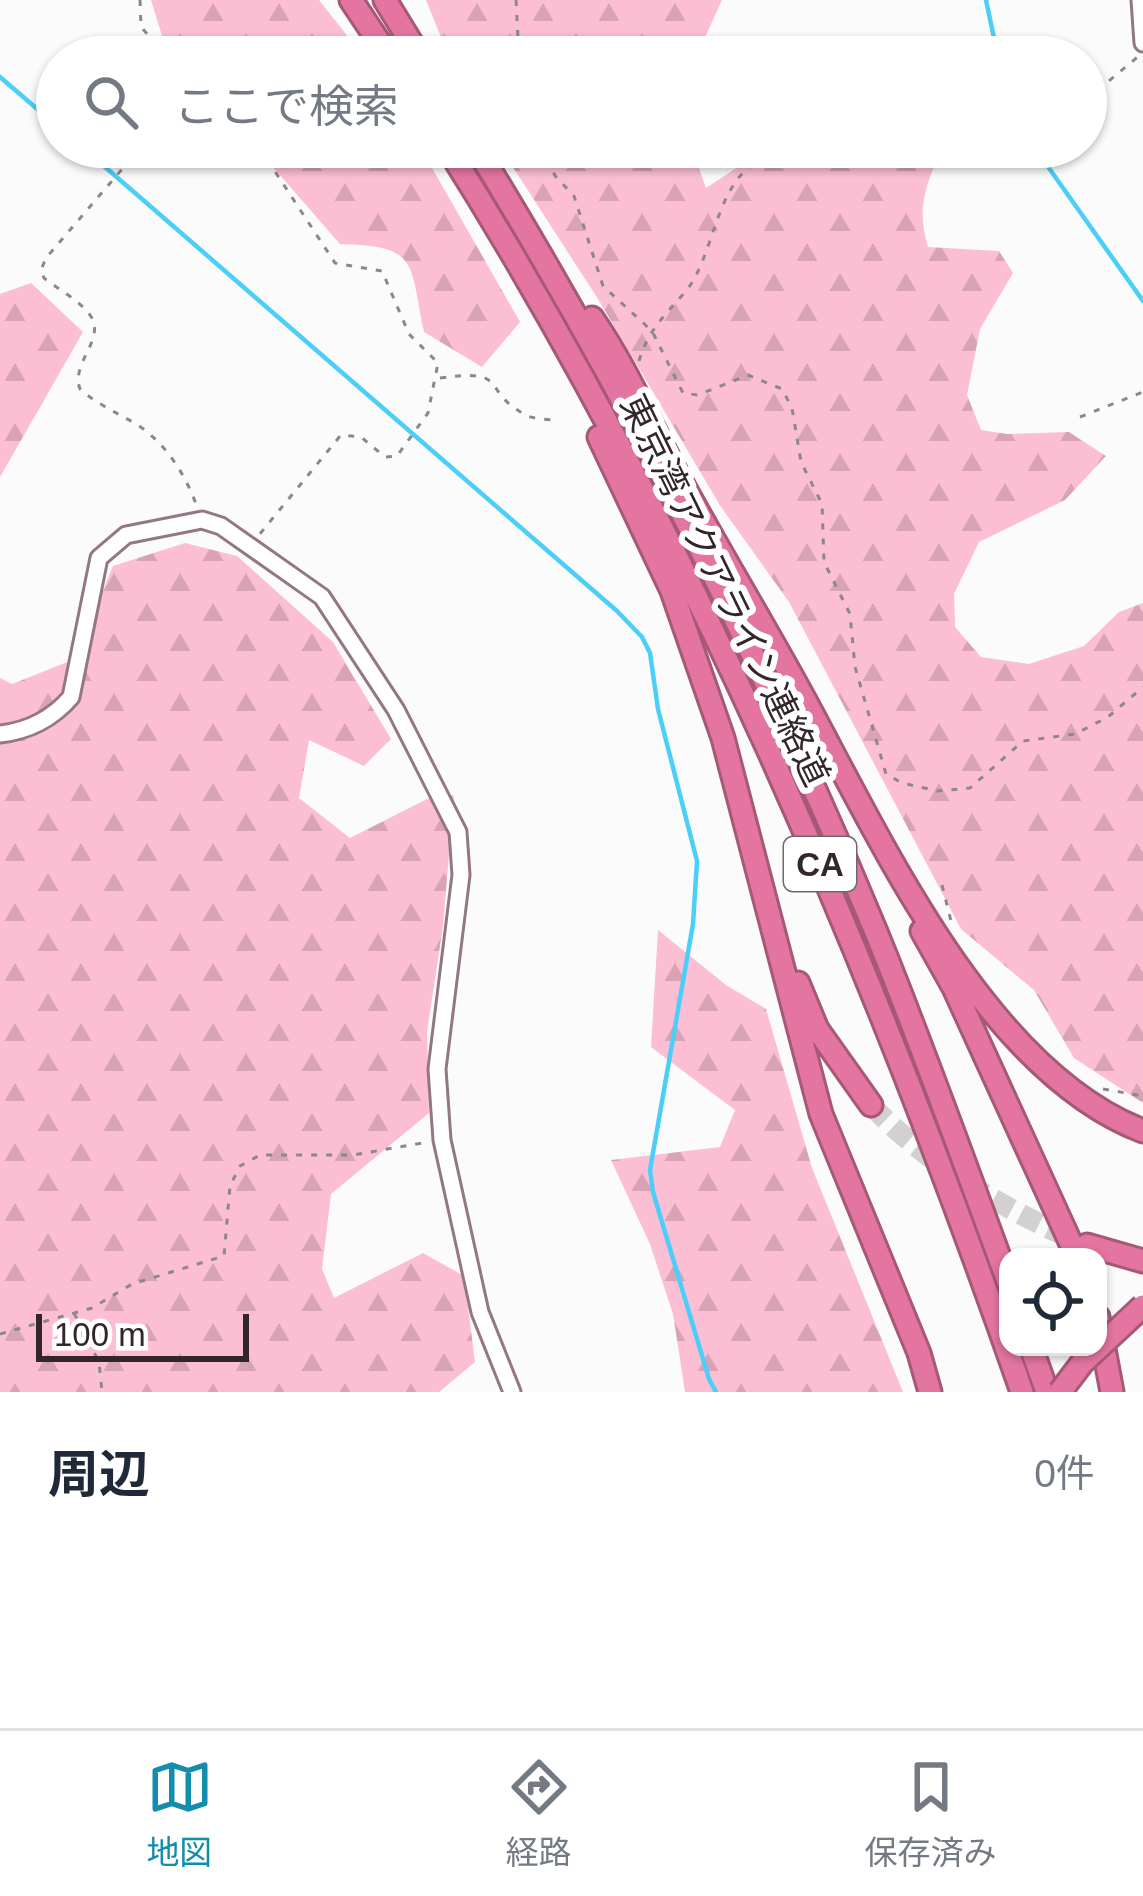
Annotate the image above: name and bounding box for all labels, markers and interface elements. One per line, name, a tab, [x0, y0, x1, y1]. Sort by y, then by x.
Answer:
search box	[36, 36, 1107, 168]
icon: search	[78, 69, 144, 135]
text: ここで検索	[174, 81, 399, 132]
street label: 東京湾アクアライン連絡道	[612, 388, 838, 792]
road number: CA	[784, 837, 856, 891]
map controls	[999, 1248, 1107, 1356]
button: locate	[999, 1248, 1107, 1356]
scale bar	[36, 1308, 249, 1361]
text: 100 m	[54, 1316, 146, 1353]
text: 周辺	[48, 1446, 150, 1503]
text: 0件	[1034, 1452, 1095, 1495]
tab: 地図	[147, 1754, 213, 1874]
tab: 経路	[506, 1754, 572, 1874]
tab: 保存済み	[865, 1754, 997, 1874]

